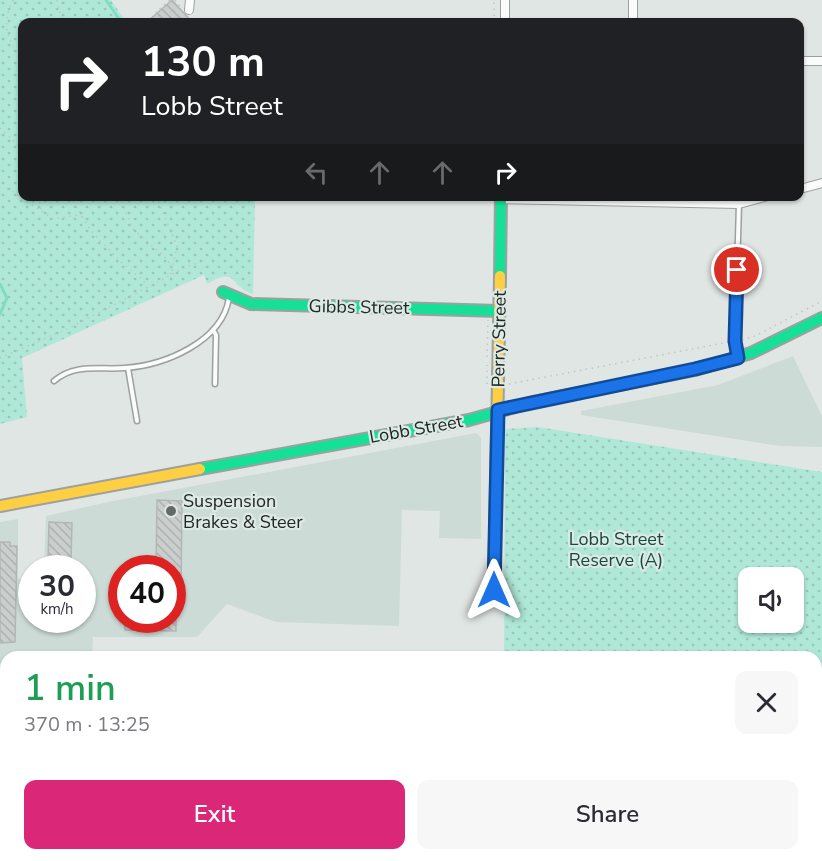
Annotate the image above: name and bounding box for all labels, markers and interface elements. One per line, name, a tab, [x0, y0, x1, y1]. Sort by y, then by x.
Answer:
text: 130 m	[141, 34, 265, 91]
icon: right	[42, 42, 120, 120]
text: Lobb Street	[141, 88, 283, 125]
icon: left	[300, 156, 333, 189]
icon: ahead	[363, 156, 396, 189]
icon: ahead	[426, 156, 459, 189]
icon: right	[489, 156, 522, 189]
pin	[711, 244, 762, 295]
icon: arrive	[720, 253, 753, 286]
street label: Perry Street	[486, 290, 512, 388]
street label: Gibbs Street	[308, 294, 410, 320]
street label: Lobb Street	[367, 409, 465, 449]
place label: Suspension Brakes & Steer	[183, 489, 303, 534]
marker: Suspension Brakes & Steer	[164, 504, 178, 518]
park label: Lobb Street Reserve (A)	[569, 527, 664, 572]
speed limit sign: 40	[108, 555, 186, 633]
position arrow	[462, 558, 526, 622]
text: 30	[39, 566, 75, 607]
map controls	[738, 567, 804, 633]
button: sound	[738, 567, 804, 633]
text: km/h	[40, 599, 74, 619]
text: 1 min	[24, 664, 116, 713]
button: close	[735, 671, 798, 734]
text: 370 m · 13:25	[24, 711, 150, 738]
button: Exit	[24, 780, 405, 849]
button: Share	[417, 780, 798, 849]

